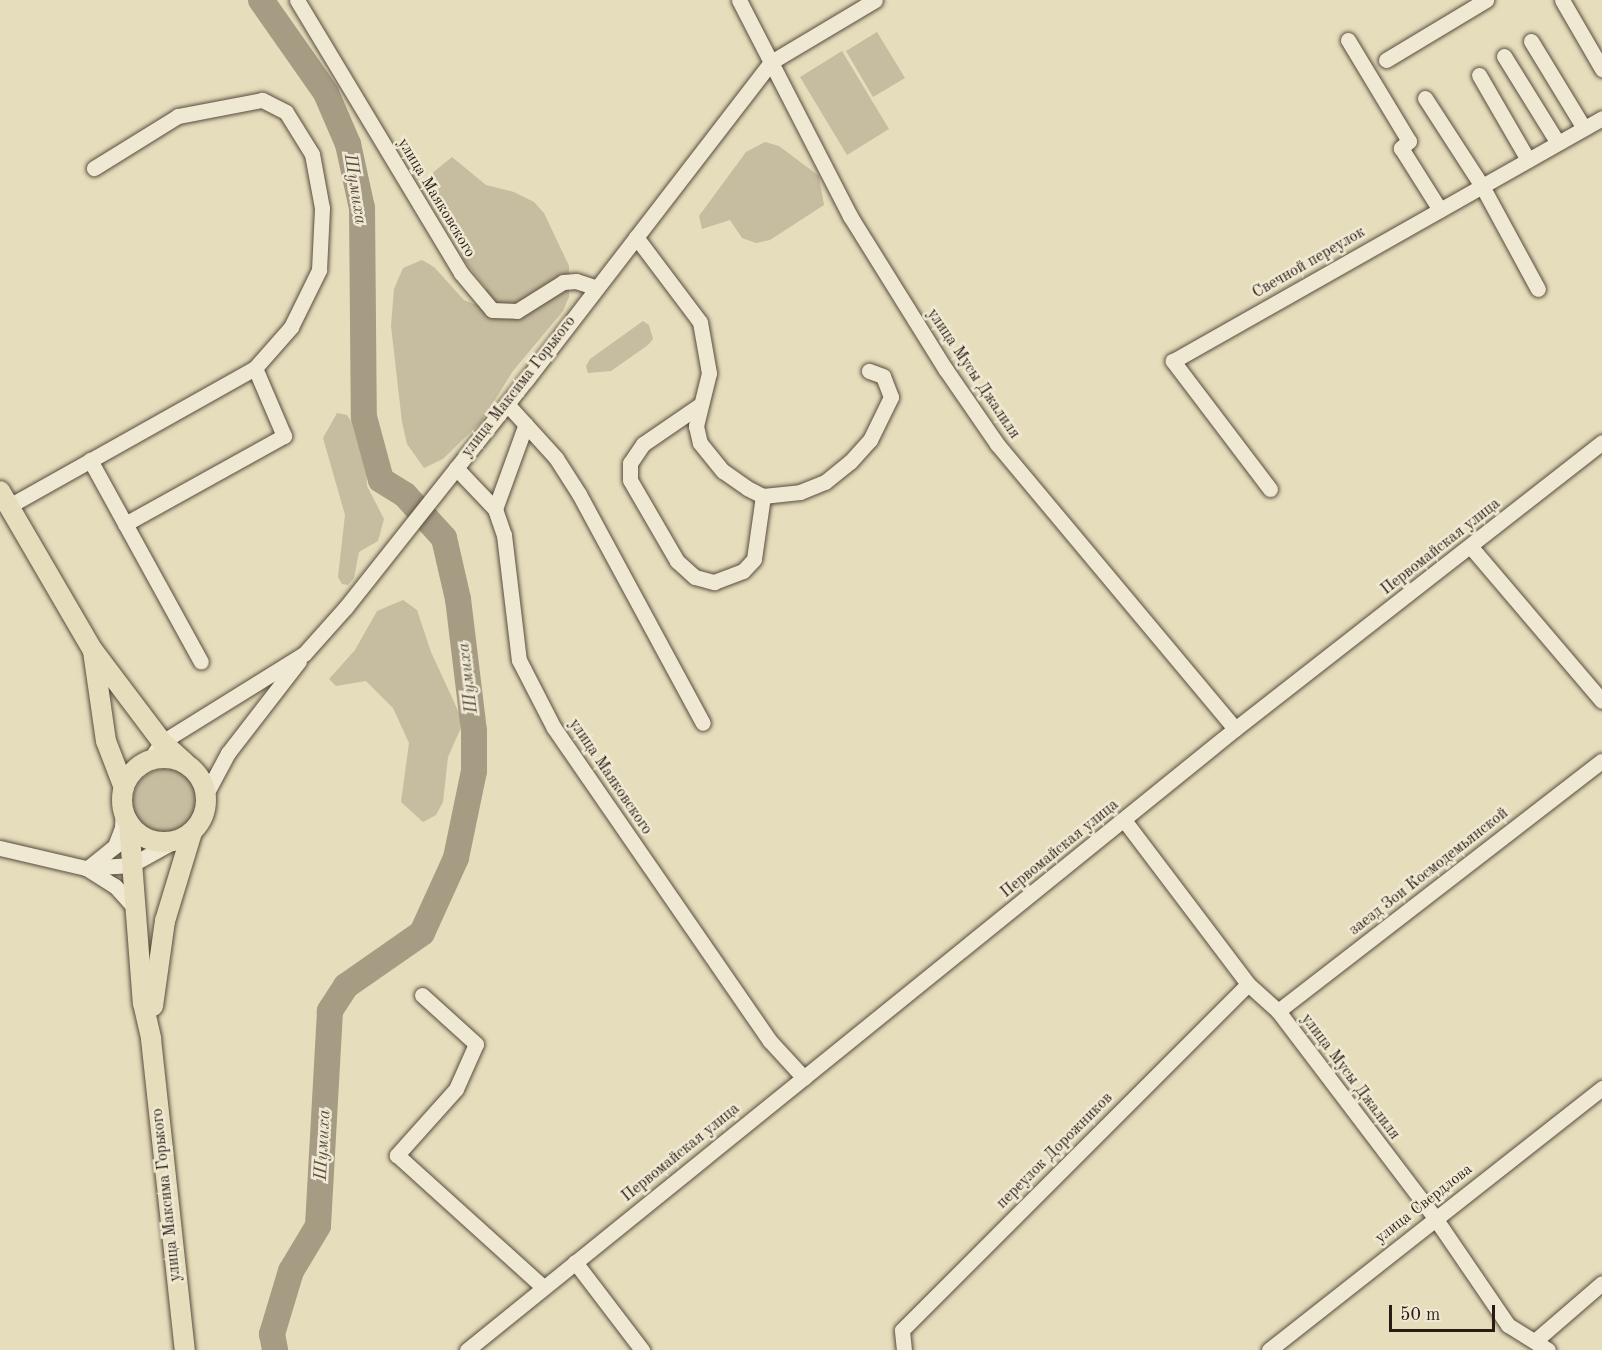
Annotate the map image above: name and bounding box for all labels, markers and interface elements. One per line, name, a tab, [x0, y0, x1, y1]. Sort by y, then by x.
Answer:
street label: улица Маяковского	[393, 135, 479, 261]
water label: Шумиха	[339, 152, 371, 226]
street label: Свечной переулок	[1249, 223, 1369, 303]
street label: улица Мусы Джалиля	[922, 305, 1024, 443]
street label: улица Максима Горького	[458, 313, 580, 461]
street label: Первомайская улица	[1377, 494, 1505, 600]
water label: Шумиха	[453, 641, 483, 715]
street label: улица Маяковского	[564, 715, 656, 839]
street label: Первомайская улица	[997, 796, 1123, 902]
street label: заезд Зои Космодемьянской	[1346, 804, 1512, 940]
street label: улица Мусы Джалиля	[1296, 1010, 1404, 1144]
street label: переулок Дорожников	[993, 1089, 1117, 1213]
street label: Первомайская улица	[618, 1100, 744, 1206]
street label: улица Максима Горького	[148, 1107, 186, 1283]
water label: Шумиха	[310, 1109, 336, 1181]
street label: улица Свердлова	[1371, 1160, 1477, 1248]
scale bar	[1392, 1293, 1498, 1331]
text: 50 m	[1400, 1306, 1440, 1324]

